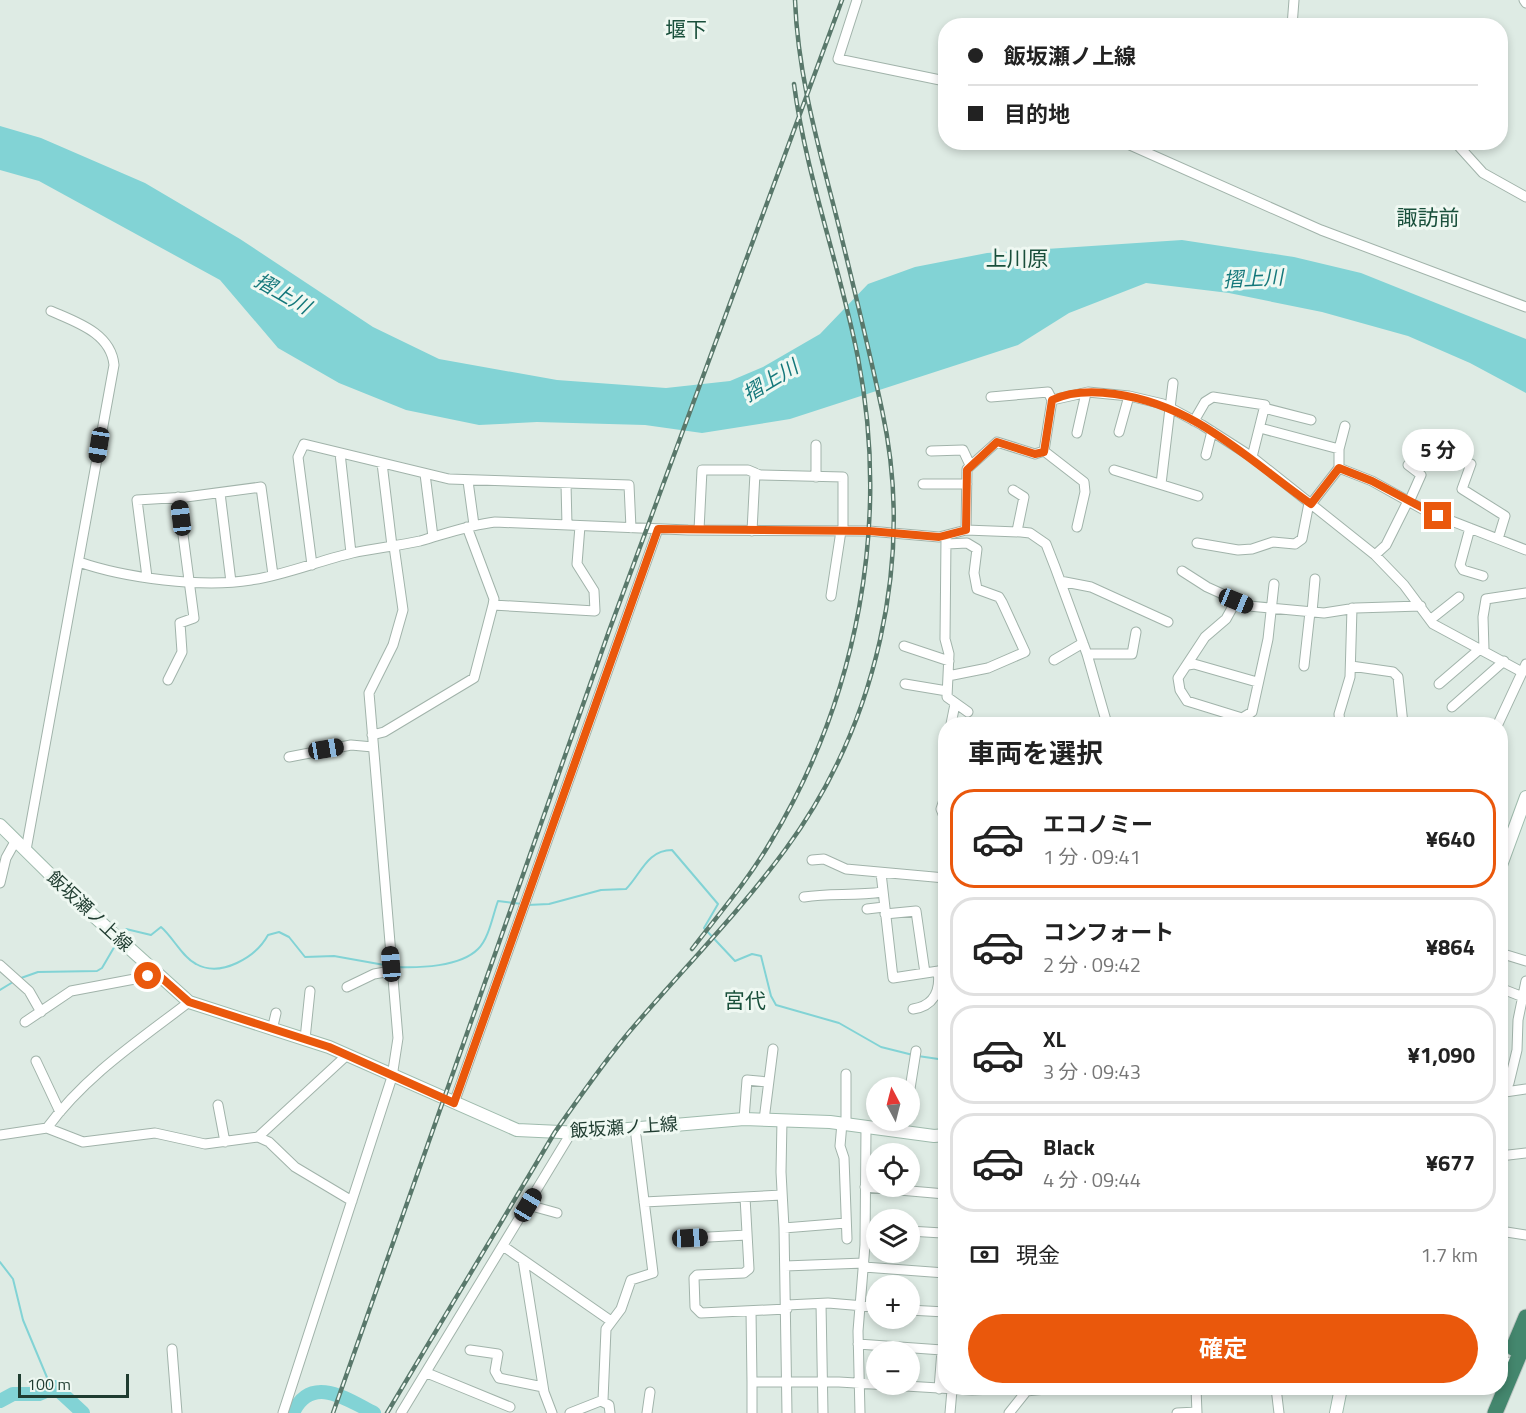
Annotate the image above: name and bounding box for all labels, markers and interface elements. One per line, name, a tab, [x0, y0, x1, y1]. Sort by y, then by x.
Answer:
district label: 堰下	[665, 13, 707, 45]
text: 飯坂瀬ノ上線	[1004, 39, 1136, 73]
text: 目的地	[1004, 97, 1070, 131]
district label: 諏訪前	[1397, 201, 1460, 233]
district label: 上川原	[986, 242, 1049, 274]
water label: 摺上川	[1222, 261, 1286, 295]
water label: 摺上川	[249, 265, 318, 322]
water label: 摺上川	[736, 350, 805, 409]
car	[87, 426, 111, 464]
callout: 5 分	[1402, 429, 1474, 471]
text: 5 分	[1420, 434, 1456, 465]
car	[170, 499, 192, 537]
route end	[1424, 502, 1451, 529]
car	[1216, 586, 1256, 616]
text: 車両を選択	[968, 732, 1103, 773]
car	[307, 737, 345, 761]
text: エコノミー	[1043, 807, 1153, 841]
icon: car	[971, 812, 1025, 866]
text: ¥640	[1426, 822, 1475, 856]
text: 1 分 · 09:41	[1043, 841, 1141, 872]
street label: 飯坂瀬ノ上線	[41, 864, 139, 958]
text: コンフォート	[1043, 915, 1174, 949]
icon: car	[971, 920, 1025, 974]
text: ¥864	[1426, 930, 1475, 964]
car	[380, 945, 402, 983]
text: 2 分 · 09:42	[1043, 949, 1141, 980]
route start	[134, 962, 161, 989]
district label: 宮代	[724, 984, 766, 1016]
text: XL	[1043, 1022, 1066, 1056]
icon: car	[971, 1028, 1025, 1082]
text: ¥1,090	[1408, 1038, 1475, 1072]
text: 3 分 · 09:43	[1043, 1056, 1141, 1087]
north arrow	[866, 1077, 920, 1131]
map controls	[866, 1077, 920, 1395]
street label: 飯坂瀬ノ上線	[569, 1110, 679, 1144]
text: Black	[1043, 1130, 1095, 1164]
icon: car	[971, 1136, 1025, 1190]
button: locate	[866, 1143, 920, 1197]
text: ¥677	[1426, 1146, 1475, 1180]
text: 4 分 · 09:44	[1043, 1164, 1141, 1195]
car	[511, 1185, 545, 1225]
button: layers	[866, 1209, 920, 1263]
car	[672, 1228, 708, 1248]
icon: cash	[968, 1238, 1001, 1271]
text: 現金	[1016, 1238, 1060, 1272]
text: 1.7 km	[1421, 1239, 1478, 1270]
button: +	[866, 1275, 920, 1329]
button: 確定	[968, 1314, 1478, 1383]
button: −	[866, 1341, 920, 1395]
scale bar	[18, 1371, 129, 1398]
text: 100 m	[27, 1372, 71, 1396]

